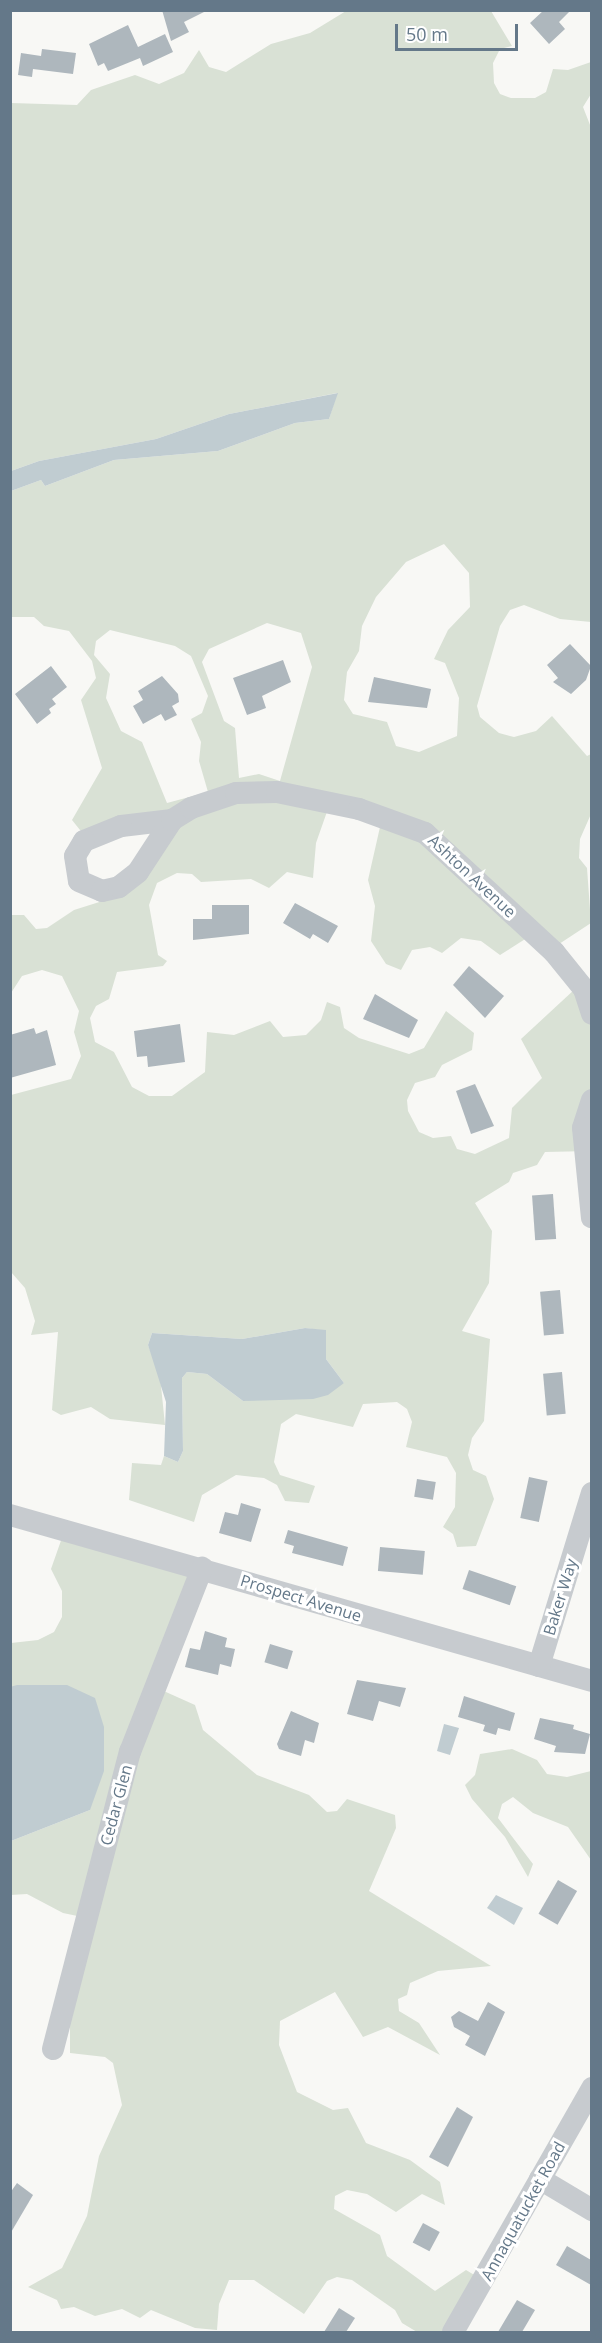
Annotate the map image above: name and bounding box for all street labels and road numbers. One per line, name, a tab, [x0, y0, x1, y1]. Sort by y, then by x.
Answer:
street label: Ashton Avenue	[424, 831, 520, 921]
street label: Baker Way	[539, 1556, 581, 1638]
street label: Prospect Avenue	[238, 1570, 364, 1626]
street label: Cedar Glen	[96, 1762, 136, 1848]
street label: Annaquatucket Road	[477, 2138, 569, 2284]

